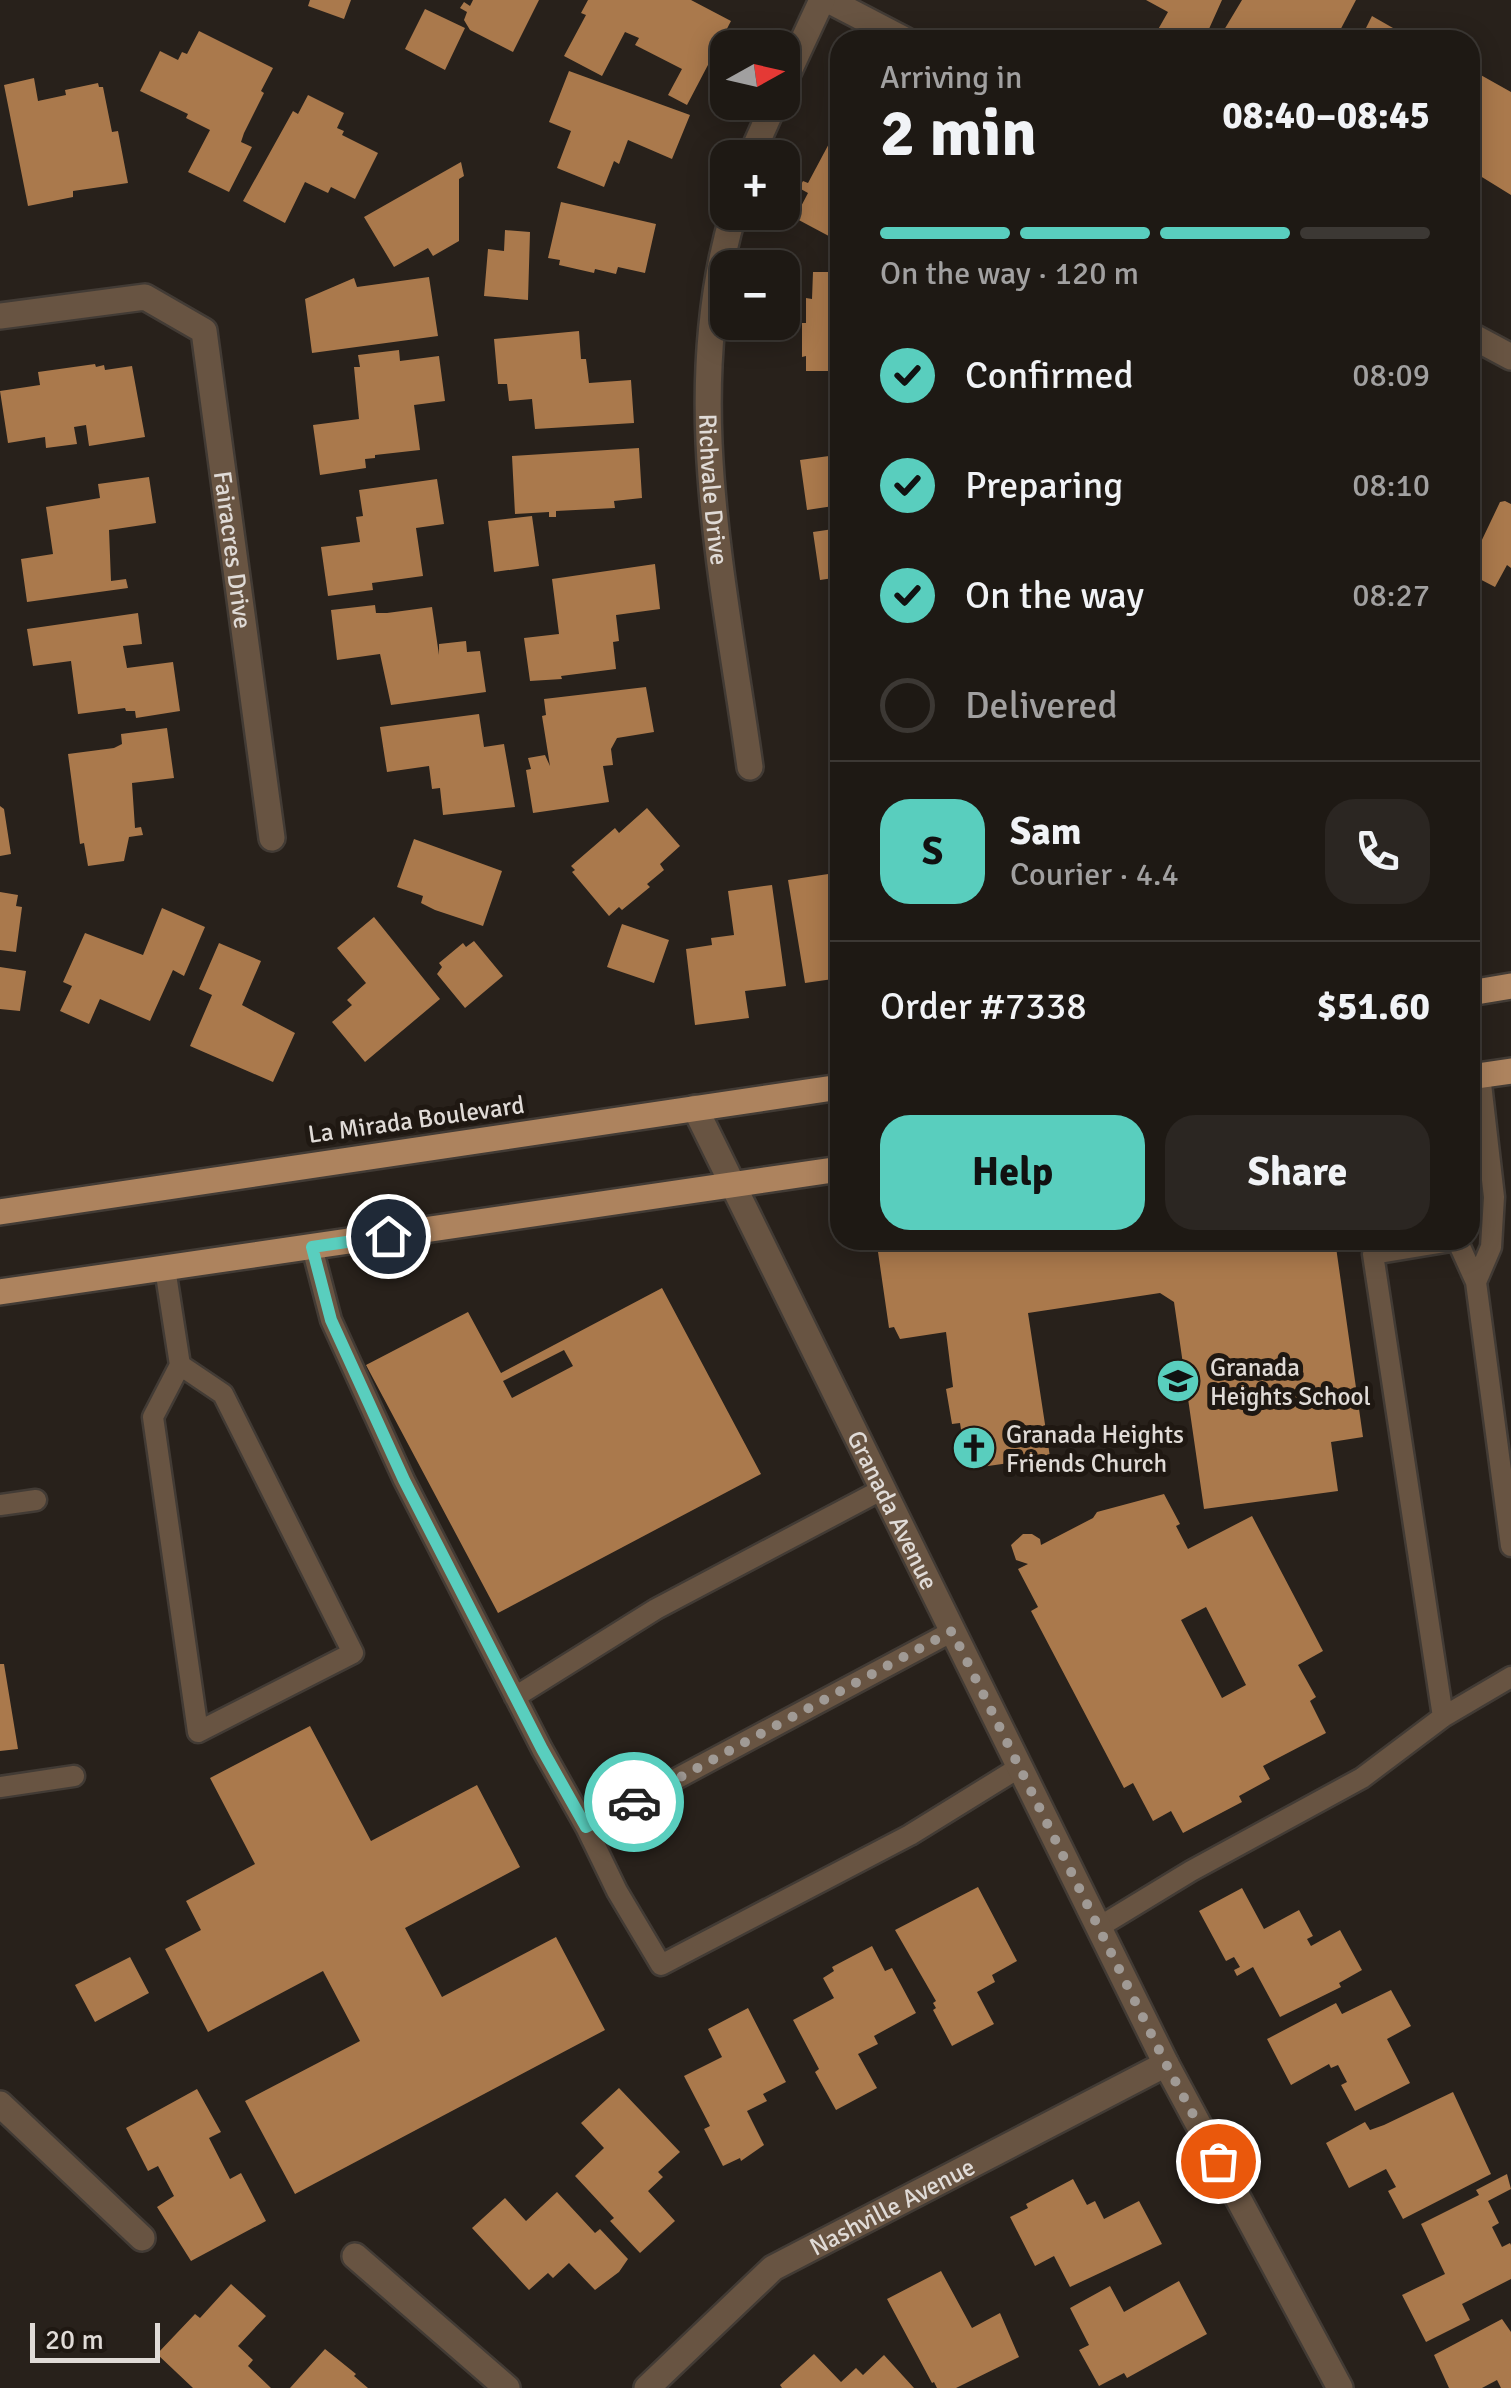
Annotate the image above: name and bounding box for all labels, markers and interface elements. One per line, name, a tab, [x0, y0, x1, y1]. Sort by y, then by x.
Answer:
north arrow	[710, 30, 800, 120]
map controls	[710, 30, 800, 340]
text: Arriving in	[880, 58, 1022, 97]
text: 08:40–08:45	[1222, 92, 1430, 139]
text: 2 min	[880, 94, 1037, 174]
button: +	[710, 140, 800, 230]
button: −	[710, 250, 800, 340]
text: On the way · 120 m	[880, 254, 1139, 293]
icon: check	[880, 348, 935, 403]
text: Confirmed	[965, 352, 1134, 399]
text: 08:09	[1352, 356, 1430, 395]
street label: Richvale Drive	[692, 413, 735, 567]
icon: check	[880, 458, 935, 513]
text: Preparing	[965, 462, 1123, 509]
text: 08:10	[1352, 466, 1430, 505]
street label: Fairacres Drive	[207, 469, 259, 631]
icon: check	[880, 568, 935, 623]
text: On the way	[965, 572, 1144, 619]
text: 08:27	[1352, 576, 1430, 615]
text: Delivered	[965, 682, 1118, 729]
button: phone	[1325, 799, 1430, 904]
text: Sam	[1010, 808, 1081, 855]
text: S	[922, 828, 943, 875]
text: Courier · 4.4	[1010, 855, 1179, 894]
text: Order #7338	[880, 983, 1087, 1030]
text: $51.60	[1317, 983, 1430, 1030]
street label: La Mirada Boulevard	[306, 1089, 526, 1150]
button: Help	[880, 1115, 1145, 1230]
button: Share	[1165, 1115, 1430, 1230]
pin	[346, 1194, 431, 1279]
icon: home	[361, 1209, 416, 1264]
place label: Granada Heights School	[1210, 1352, 1371, 1412]
school or university icon: Granada Heights School	[1155, 1358, 1201, 1404]
place label: Granada Heights Friends Church	[1006, 1419, 1184, 1479]
street label: Granada Avenue	[840, 1425, 945, 1595]
church icon: Granada Heights Friends Church	[951, 1425, 997, 1471]
courier	[584, 1752, 684, 1852]
icon: car	[607, 1775, 662, 1830]
pin	[1176, 2119, 1261, 2204]
icon: bag	[1191, 2134, 1246, 2189]
street label: Nashville Avenue	[804, 2151, 980, 2262]
scale bar	[30, 2318, 160, 2362]
text: 20 m	[45, 2323, 104, 2357]

